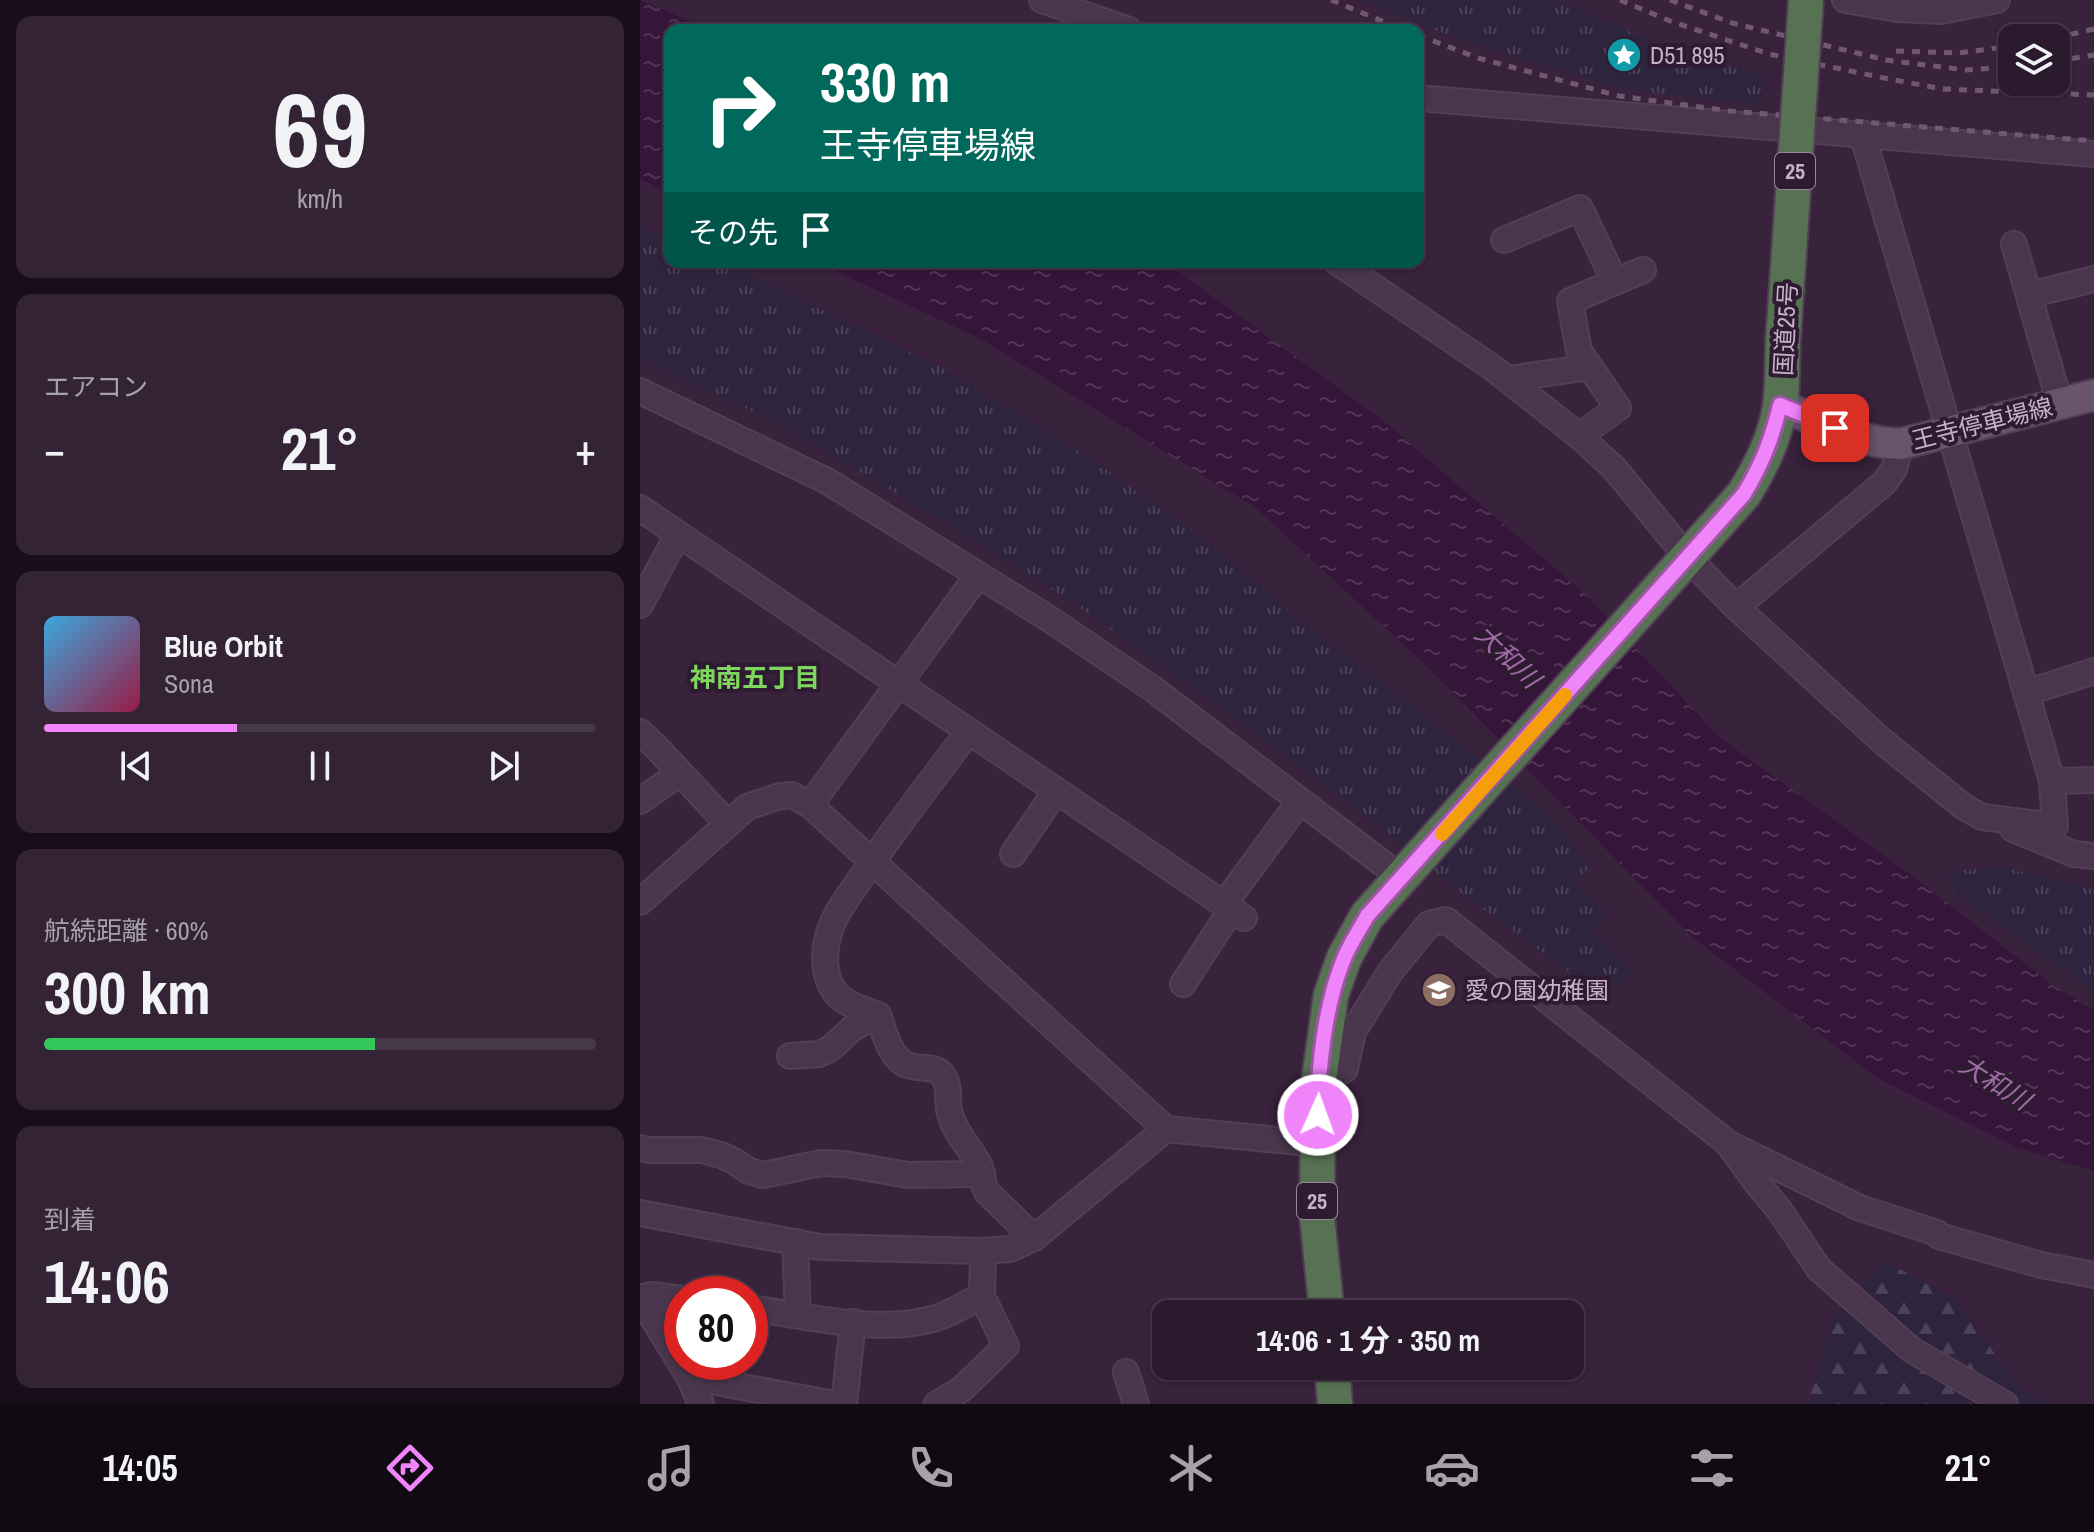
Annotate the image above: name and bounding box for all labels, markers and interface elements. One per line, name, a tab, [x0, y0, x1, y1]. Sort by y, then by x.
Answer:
map controls	[1998, 24, 2070, 96]
button: layers	[1998, 24, 2070, 96]
place icon: D51 895	[1605, 36, 1643, 74]
place label: D51 895	[1650, 39, 1724, 71]
text: 330 m	[820, 44, 950, 119]
icon: right	[688, 56, 792, 160]
text: 69	[273, 59, 367, 199]
text: 王寺停車場線	[820, 121, 1036, 169]
road number: 25	[1775, 153, 1815, 189]
text: km/h	[297, 181, 343, 216]
icon: arrive	[794, 208, 838, 252]
text: その先	[688, 212, 778, 252]
street label: 国道25号	[1767, 281, 1803, 377]
text: エアコン	[44, 369, 148, 404]
street label: 王寺停車場線	[1908, 390, 2056, 456]
pin	[1801, 394, 1869, 462]
icon: arrive	[1813, 406, 1857, 450]
text: 21°	[281, 408, 359, 489]
text: −	[44, 419, 65, 479]
text: +	[575, 419, 596, 479]
water label: 大和川	[1468, 616, 1550, 698]
text: Blue Orbit	[164, 626, 283, 666]
district label: 神南五丁目	[690, 660, 820, 695]
text: Sona	[164, 666, 214, 701]
icon: previous	[114, 744, 158, 788]
icon: pause	[298, 744, 342, 788]
icon: next	[482, 744, 526, 788]
text: 航続距離 · 60%	[44, 913, 208, 948]
text: 300 km	[44, 952, 211, 1033]
school or university icon: 愛の園幼稚園	[1420, 971, 1458, 1009]
place label: 愛の園幼稚園	[1465, 974, 1609, 1006]
water label: 大和川	[1953, 1046, 2040, 1119]
position arrow	[1276, 1073, 1360, 1157]
road number: 25	[1297, 1183, 1337, 1219]
text: 到着	[44, 1202, 96, 1237]
text: 14:06	[44, 1241, 170, 1322]
speed limit sign: 80	[664, 1276, 768, 1380]
text: 14:06 · 1 分 · 350 m	[1256, 1320, 1480, 1360]
icon: directions	[382, 1440, 438, 1496]
icon: music	[643, 1440, 699, 1496]
icon: phone	[903, 1440, 959, 1496]
icon: climate	[1163, 1440, 1219, 1496]
icon: car	[1424, 1440, 1480, 1496]
icon: filters	[1684, 1440, 1740, 1496]
text: 14:05	[102, 1444, 178, 1492]
text: 21°	[1945, 1444, 1992, 1492]

